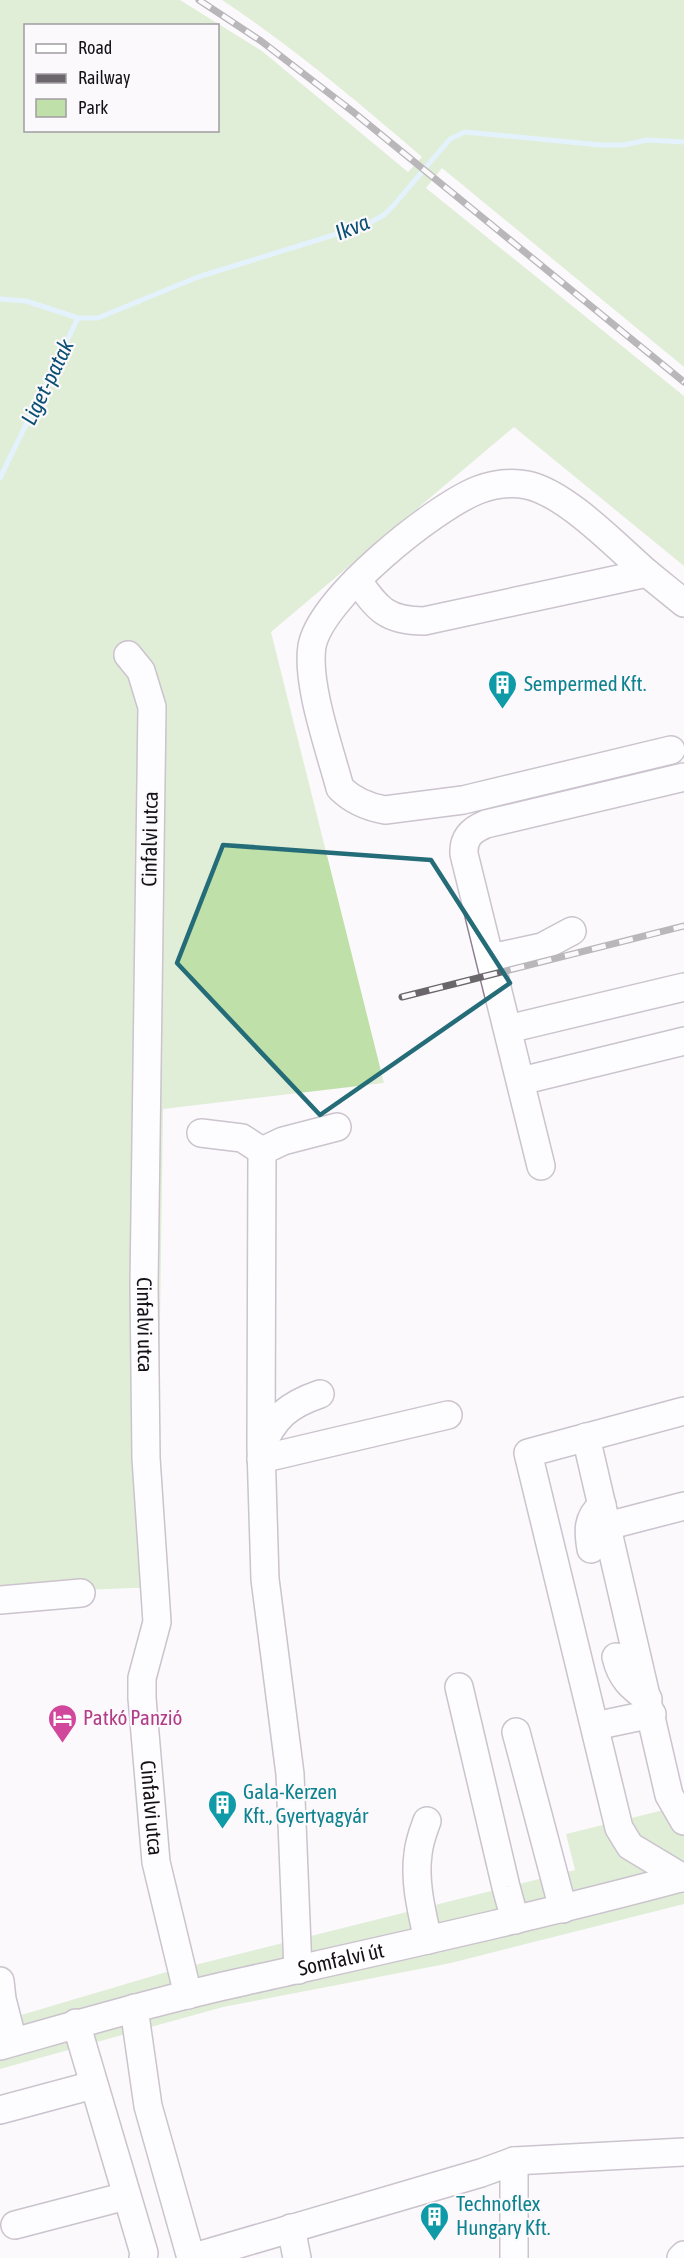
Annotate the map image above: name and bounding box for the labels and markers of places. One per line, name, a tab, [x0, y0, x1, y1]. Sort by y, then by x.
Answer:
building icon: Sempermed Kft.	[487, 668, 519, 710]
place label: Sempermed Kft.	[524, 671, 646, 695]
hotel icon: Patkó Panzió	[46, 1702, 78, 1744]
place label: Patkó Panzió	[83, 1705, 182, 1729]
place label: Gala-Kerzen Kft., Gyertyagyár	[243, 1779, 369, 1827]
building icon: Gala-Kerzen Kft., Gyertyagyár	[206, 1788, 238, 1830]
place label: Technoflex Hungary Kft.	[456, 2191, 551, 2239]
building icon: Technoflex Hungary Kft.	[419, 2200, 451, 2242]

